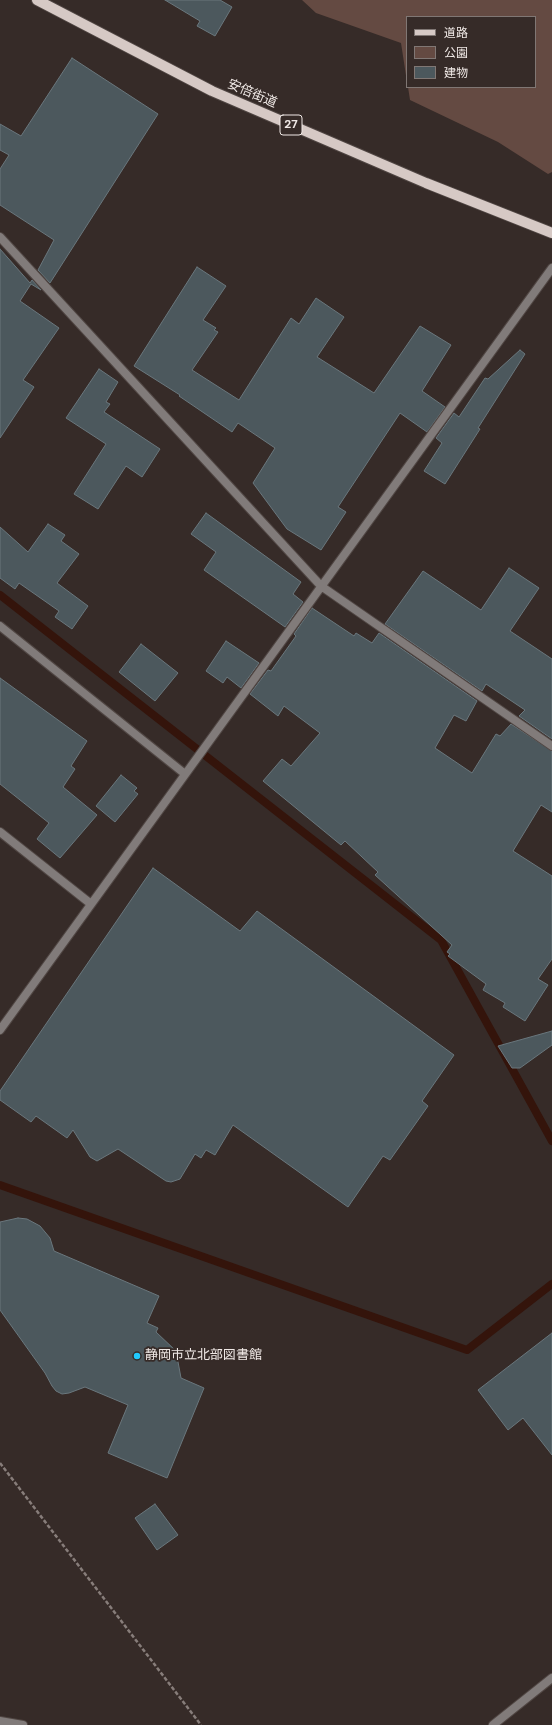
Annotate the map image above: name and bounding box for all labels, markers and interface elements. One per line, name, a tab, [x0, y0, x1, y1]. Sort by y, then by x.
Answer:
legend	[406, 16, 536, 88]
text: 道路	[444, 25, 468, 41]
text: 公園	[444, 45, 468, 61]
text: 建物	[444, 65, 468, 81]
street label: 安倍街道	[225, 77, 279, 111]
road number: 27	[280, 115, 302, 135]
place label: 静岡市立北部図書館	[145, 1348, 262, 1364]
marker: 静岡市立北部図書館	[132, 1351, 142, 1361]

